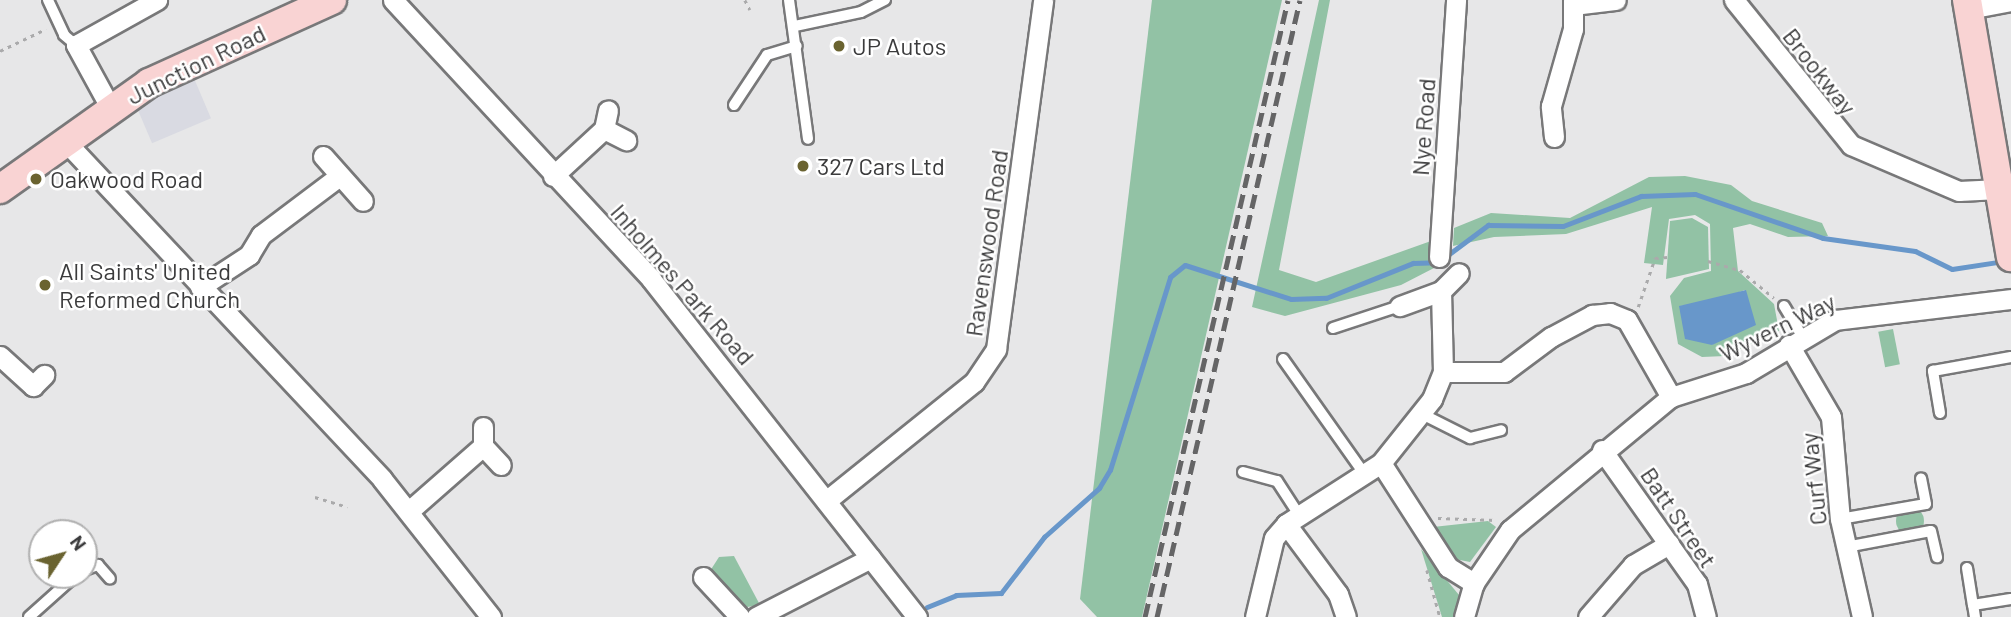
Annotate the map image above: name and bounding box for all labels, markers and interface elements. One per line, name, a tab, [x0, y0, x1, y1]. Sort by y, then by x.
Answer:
street label: Junction Road	[122, 18, 270, 110]
street label: Brookway	[1777, 22, 1863, 120]
place label: JP Autos	[853, 32, 946, 60]
marker: JP Autos	[831, 38, 847, 54]
street label: Nye Road	[1405, 77, 1441, 177]
street label: Ravenswood Road	[959, 148, 1013, 338]
place label: 327 Cars Ltd	[817, 152, 945, 180]
marker: 327 Cars Ltd	[795, 158, 811, 174]
place label: Oakwood Road	[50, 165, 203, 193]
marker: Oakwood Road	[28, 171, 44, 187]
street label: Inholmes Park Road	[605, 198, 761, 370]
place label: All Saints' United Reformed Church	[59, 257, 240, 313]
marker: All Saints' United Reformed Church	[37, 277, 53, 293]
street label: Wyvern Way	[1714, 287, 1840, 367]
street label: Curf Way	[1794, 431, 1832, 527]
street label: Batt Street	[1635, 461, 1723, 573]
north arrow	[28, 519, 98, 589]
text: N	[66, 531, 92, 554]

